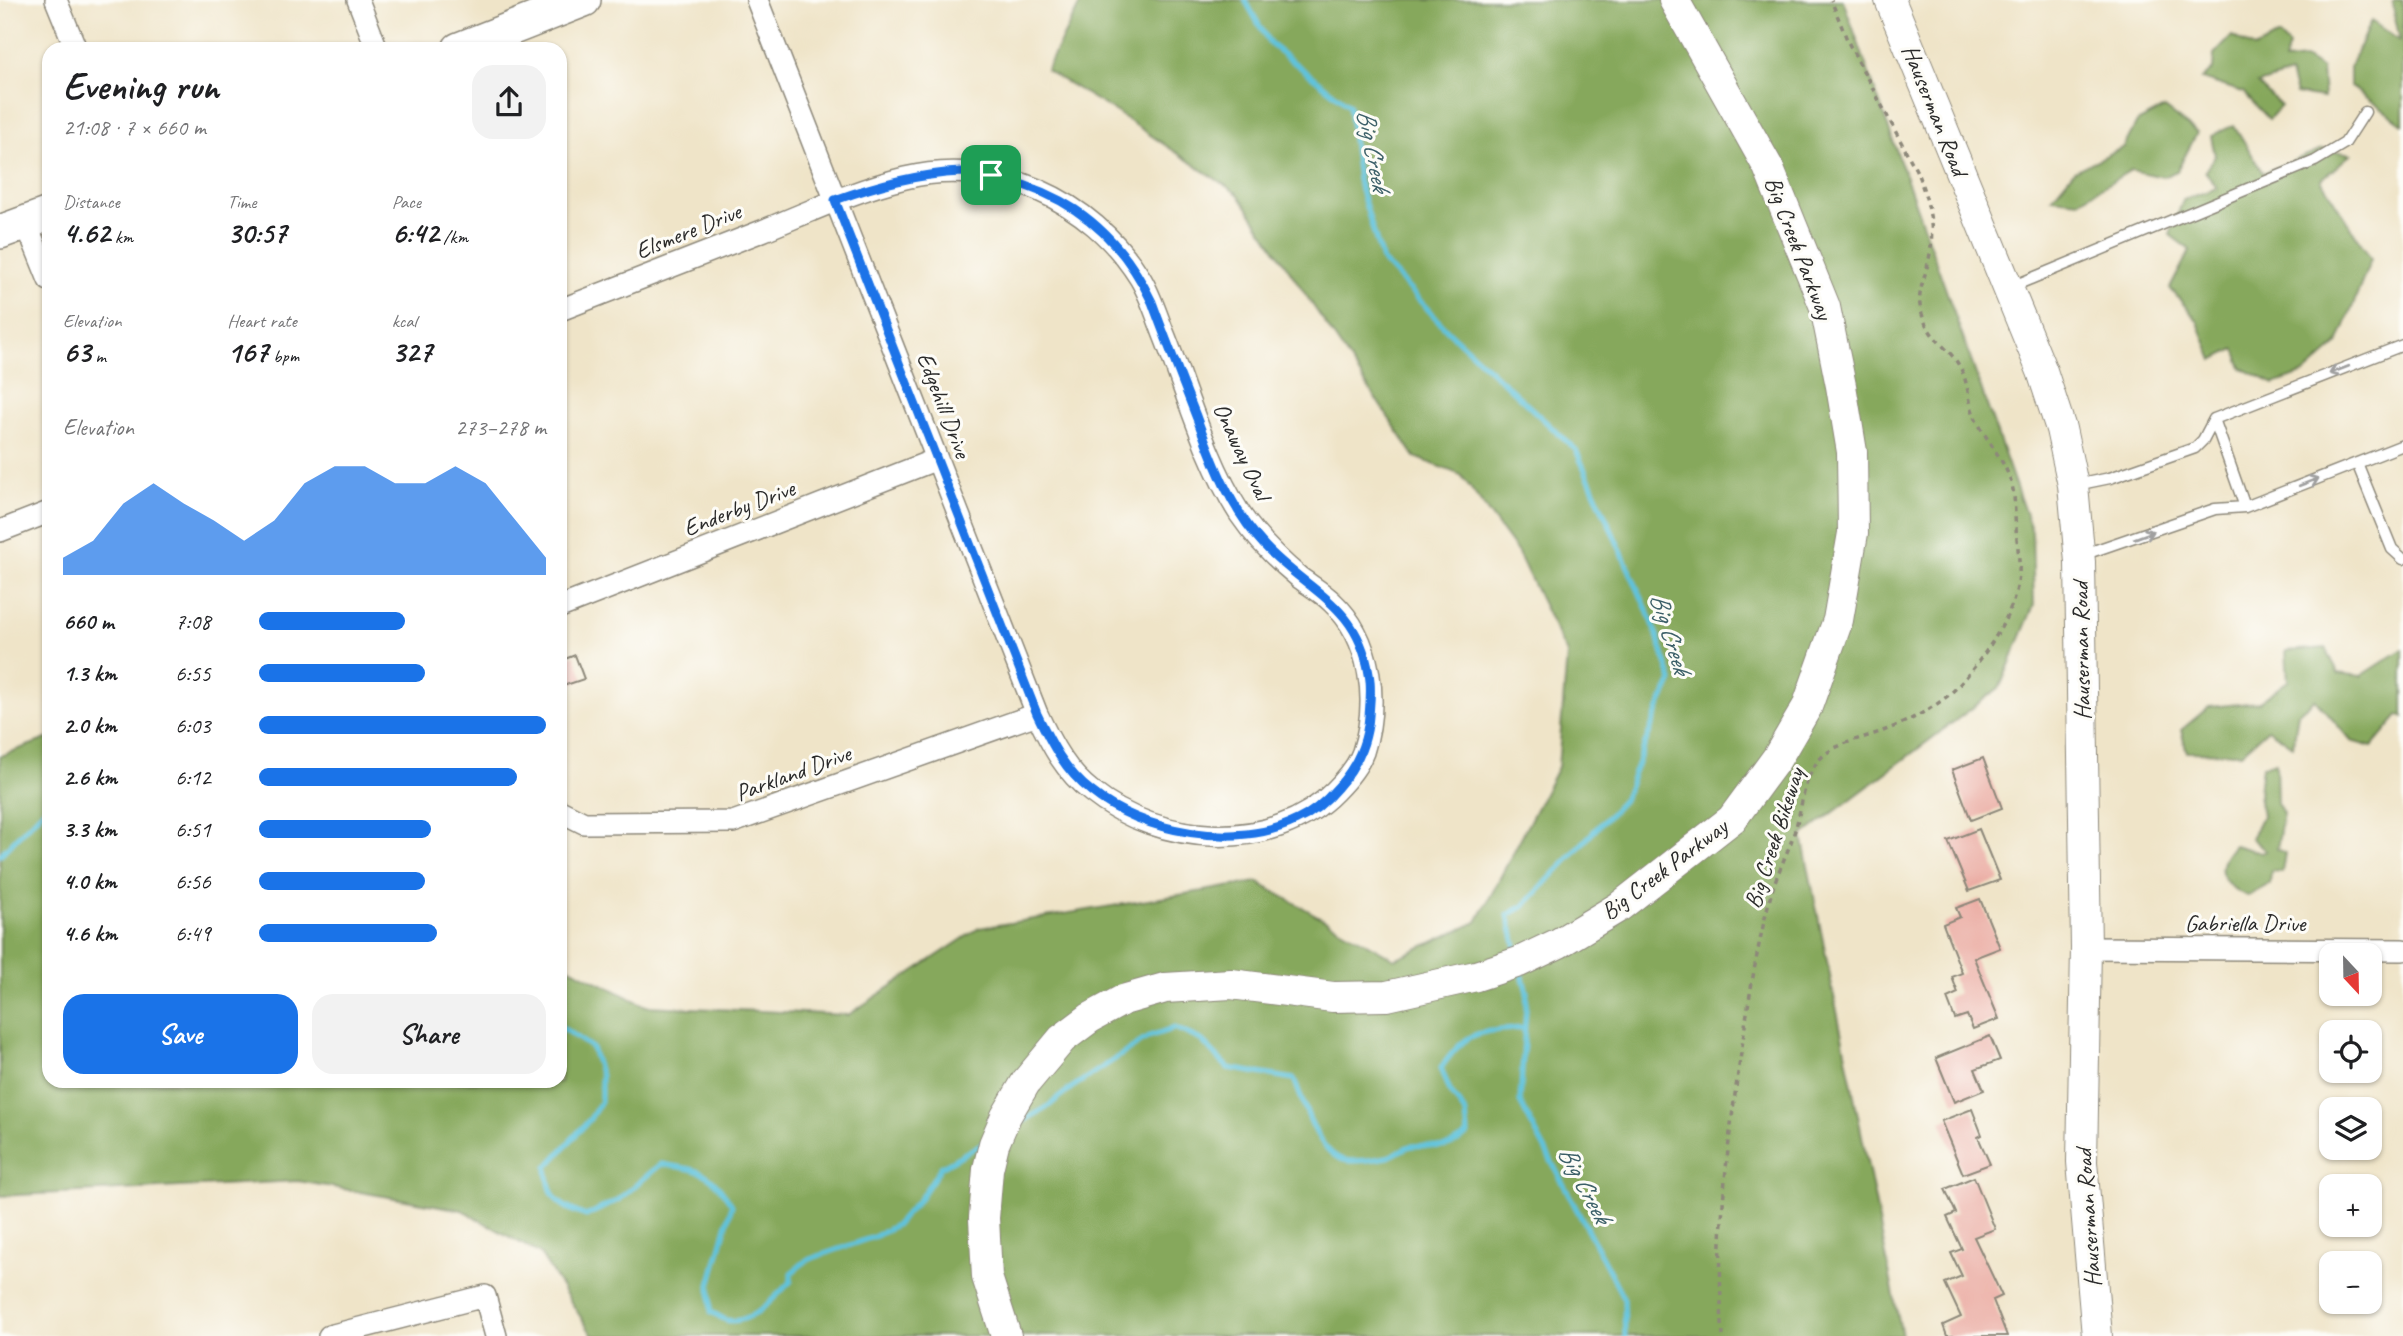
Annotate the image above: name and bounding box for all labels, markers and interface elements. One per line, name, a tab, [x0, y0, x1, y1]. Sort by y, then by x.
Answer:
street label: Hauserman Road	[1895, 40, 1976, 183]
text: Evening run	[63, 63, 219, 110]
button: share	[472, 65, 546, 139]
water label: Big Creek	[1349, 106, 1399, 199]
text: 21:08 · 7 × 660 m	[63, 113, 206, 142]
pin	[961, 145, 1021, 205]
icon: arrive	[972, 156, 1010, 194]
street label: Big Creek Parkway	[1758, 172, 1841, 325]
text: Distance	[63, 190, 120, 214]
text: Time	[227, 190, 256, 214]
text: Pace	[392, 190, 421, 214]
street label: Elsmere Drive	[631, 195, 747, 266]
text: 4.62	[63, 214, 110, 252]
text: 30:57	[227, 214, 287, 252]
text: 6:42	[392, 214, 439, 252]
text: km	[110, 225, 133, 249]
text: /km	[439, 225, 468, 249]
text: Elevation	[63, 309, 121, 333]
text: Heart rate	[227, 309, 297, 333]
text: kcal	[392, 309, 417, 333]
text: 63	[63, 333, 91, 371]
text: 167	[227, 333, 268, 371]
text: 327	[392, 333, 432, 371]
text: m	[91, 344, 106, 368]
text: bpm	[268, 344, 299, 368]
street label: Edgehill Drive	[910, 348, 979, 464]
one-way arrow	[2329, 364, 2351, 377]
street label: Onaway Oval	[1206, 398, 1279, 508]
text: Elevation	[63, 413, 134, 442]
text: 273–278 m	[455, 413, 546, 442]
street label: Enderby Drive	[679, 472, 801, 543]
one-way arrow	[2297, 474, 2319, 487]
one-way arrow	[2133, 528, 2155, 540]
street label: Hauserman Road	[2065, 578, 2097, 720]
water label: Big Creek	[1643, 589, 1700, 683]
text: 660 m	[63, 607, 114, 636]
text: 7:08	[175, 607, 211, 636]
text: 1.3 km	[63, 659, 117, 688]
text: 6:55	[175, 659, 211, 688]
text: 2.0 km	[63, 711, 117, 740]
text: 6:03	[175, 711, 211, 740]
street label: Parkland Drive	[731, 738, 857, 808]
street label: Big Creek Bikeway	[1737, 762, 1811, 912]
text: 2.6 km	[63, 763, 117, 792]
text: 6:12	[175, 763, 211, 792]
street label: Big Creek Parkway	[1595, 811, 1735, 926]
text: 3.3 km	[63, 815, 117, 844]
text: 6:51	[175, 815, 211, 844]
text: 4.0 km	[63, 867, 117, 896]
text: 6:56	[175, 867, 211, 896]
street label: Gabriella Drive	[2185, 908, 2308, 938]
text: 4.6 km	[63, 919, 117, 948]
text: 6:49	[175, 919, 211, 948]
north arrow	[2319, 943, 2382, 1006]
map controls	[2319, 943, 2382, 1314]
button: Save	[63, 994, 298, 1074]
button: Share	[312, 994, 546, 1074]
button: locate	[2319, 1020, 2382, 1083]
button: layers	[2319, 1097, 2382, 1160]
water label: Big Creek	[1551, 1140, 1621, 1233]
street label: Hauserman Road	[2068, 1144, 2108, 1288]
button: +	[2319, 1174, 2382, 1237]
button: −	[2319, 1251, 2382, 1314]

